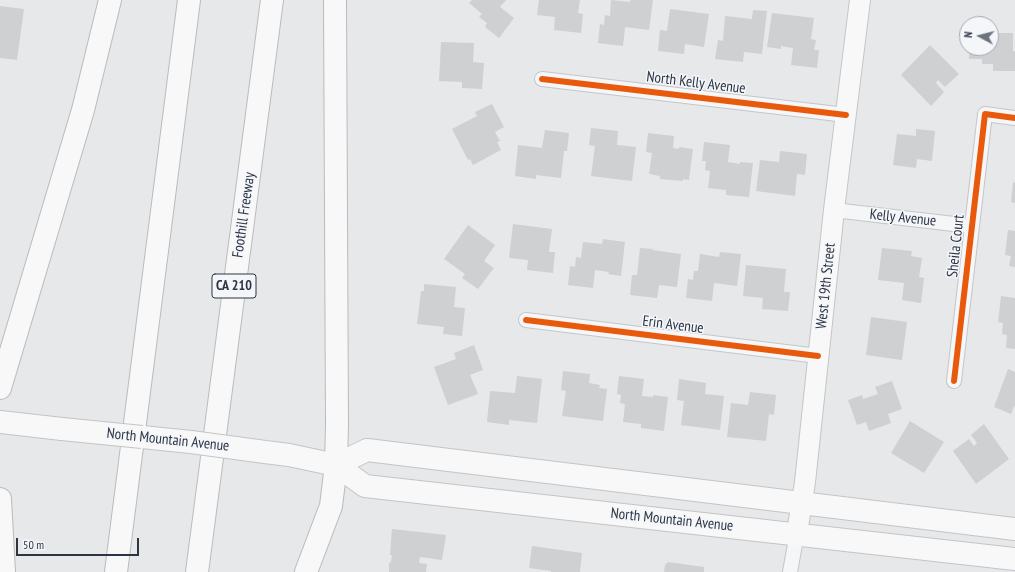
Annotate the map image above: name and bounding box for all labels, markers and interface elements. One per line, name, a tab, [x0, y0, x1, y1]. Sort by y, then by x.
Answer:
north arrow	[959, 16, 999, 56]
text: N	[961, 31, 975, 38]
street label: North Kelly Avenue	[645, 68, 747, 98]
street label: Foothill Freeway	[229, 171, 259, 259]
street label: Kelly Avenue	[869, 206, 937, 230]
street label: Sheila Court	[944, 214, 968, 278]
street label: West 19th Street	[813, 242, 839, 330]
road number: CA 210	[212, 274, 256, 298]
street label: Erin Avenue	[641, 312, 705, 338]
street label: North Mountain Avenue	[106, 425, 230, 455]
street label: North Mountain Avenue	[610, 505, 734, 535]
scale bar	[18, 530, 141, 556]
text: 50 m	[23, 537, 44, 552]

